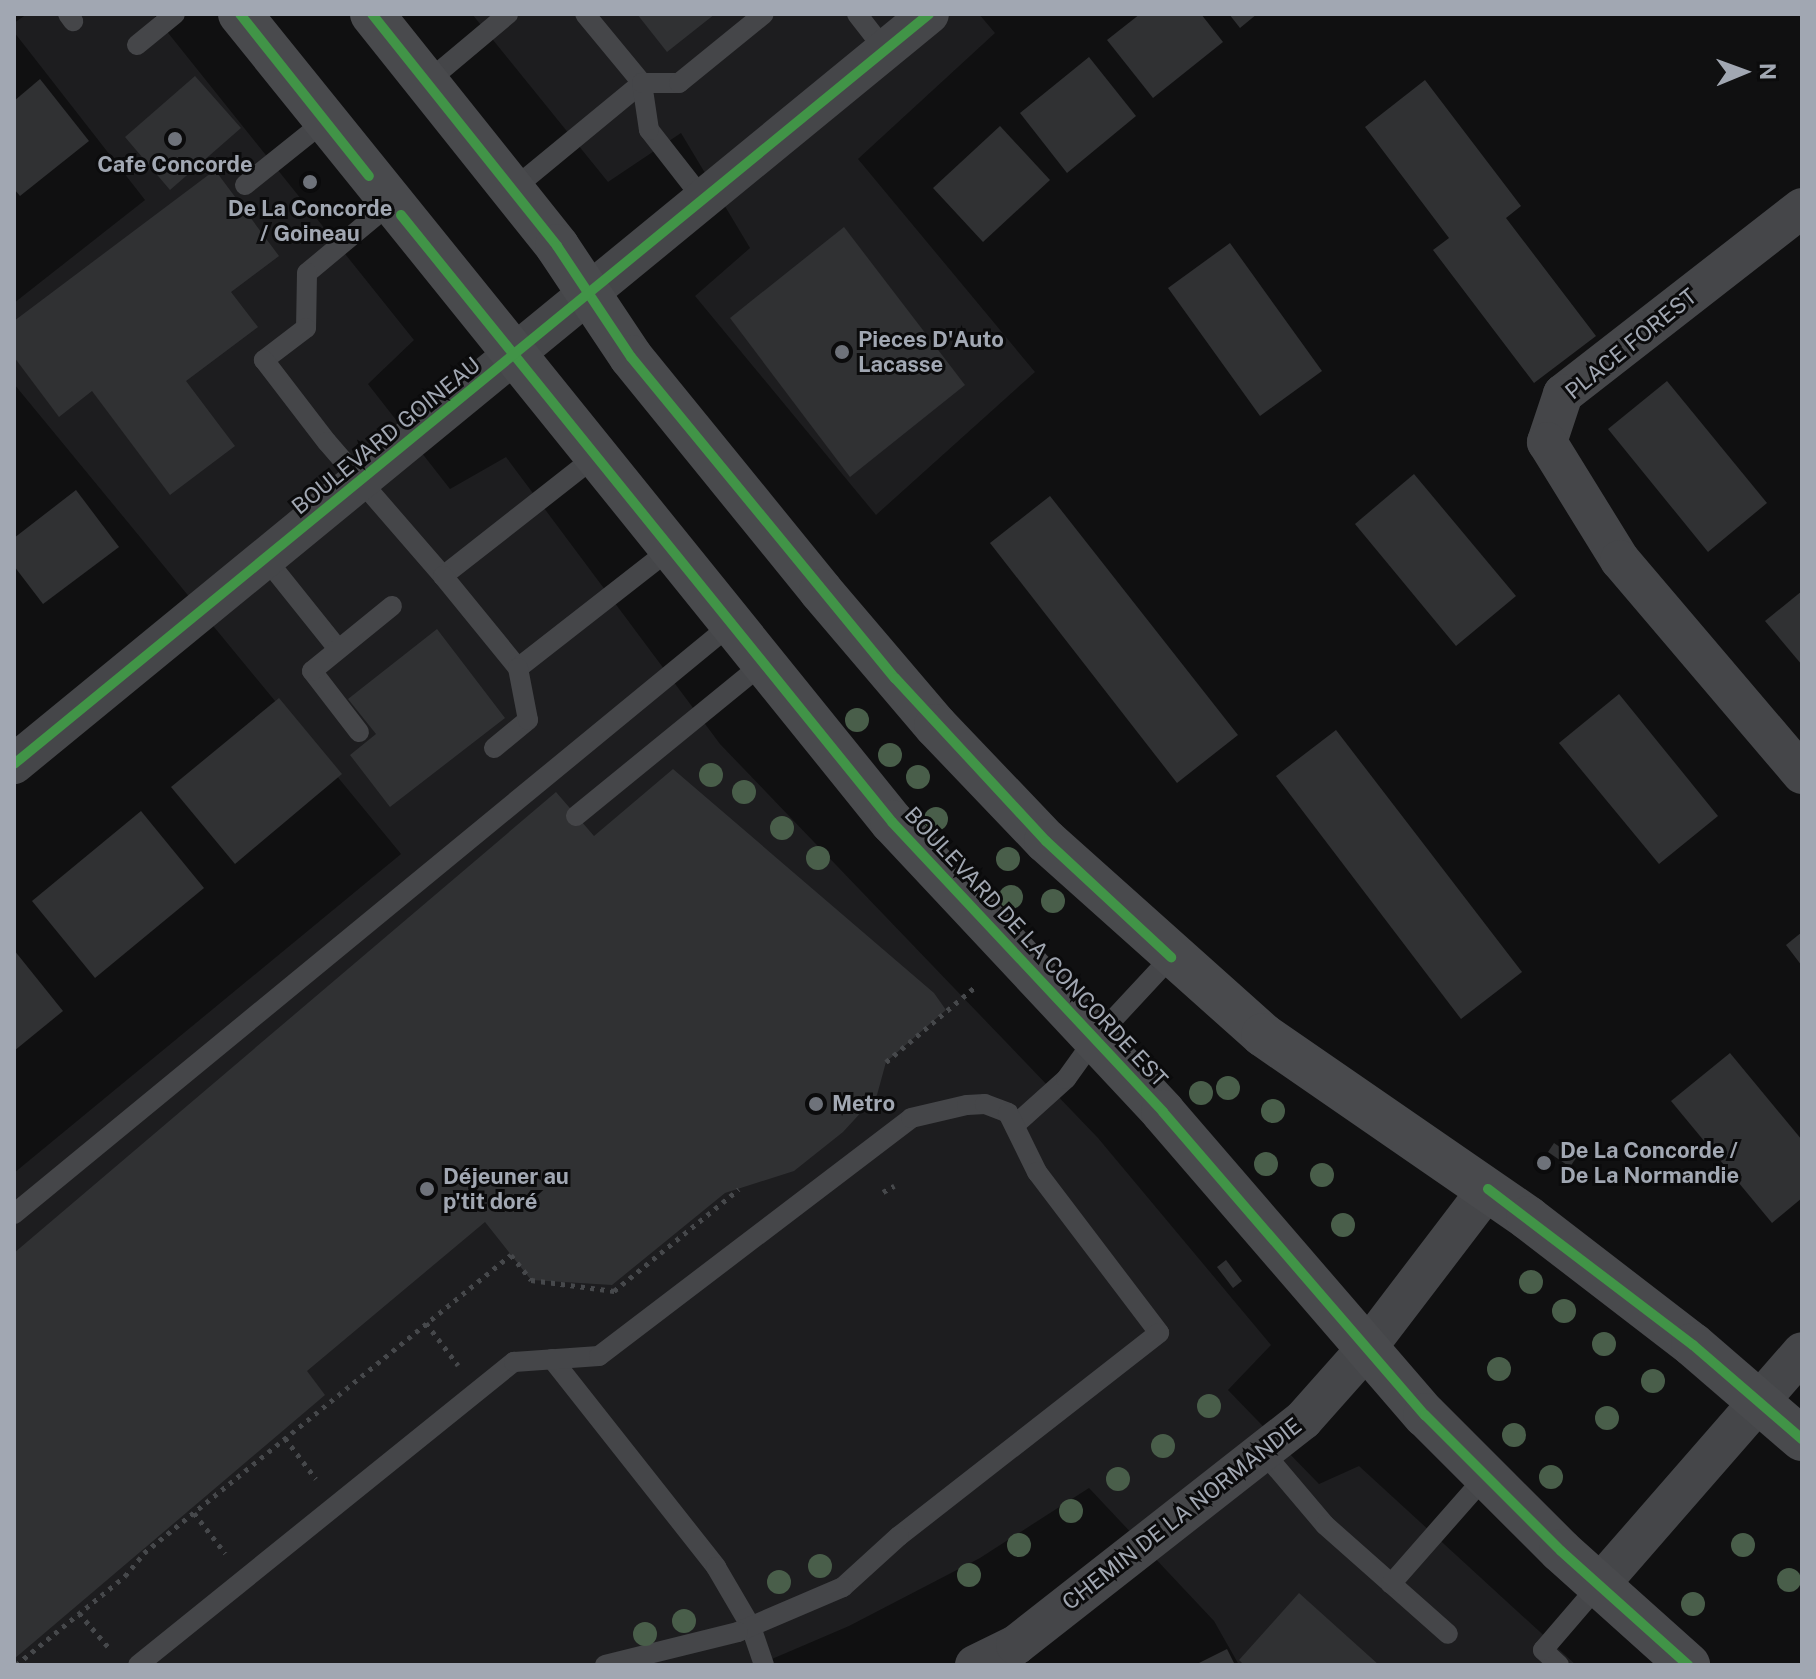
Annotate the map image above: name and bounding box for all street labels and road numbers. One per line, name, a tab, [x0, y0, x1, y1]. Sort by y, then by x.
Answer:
street label: PLACE FOREST	[1560, 283, 1702, 405]
street label: BOULEVARD GOINEAU	[287, 352, 485, 520]
street label: BOULEVARD DE LA CONCORDE EST	[899, 801, 1173, 1093]
street label: CHEMIN DE LA NORMANDIE	[1057, 1412, 1307, 1616]

